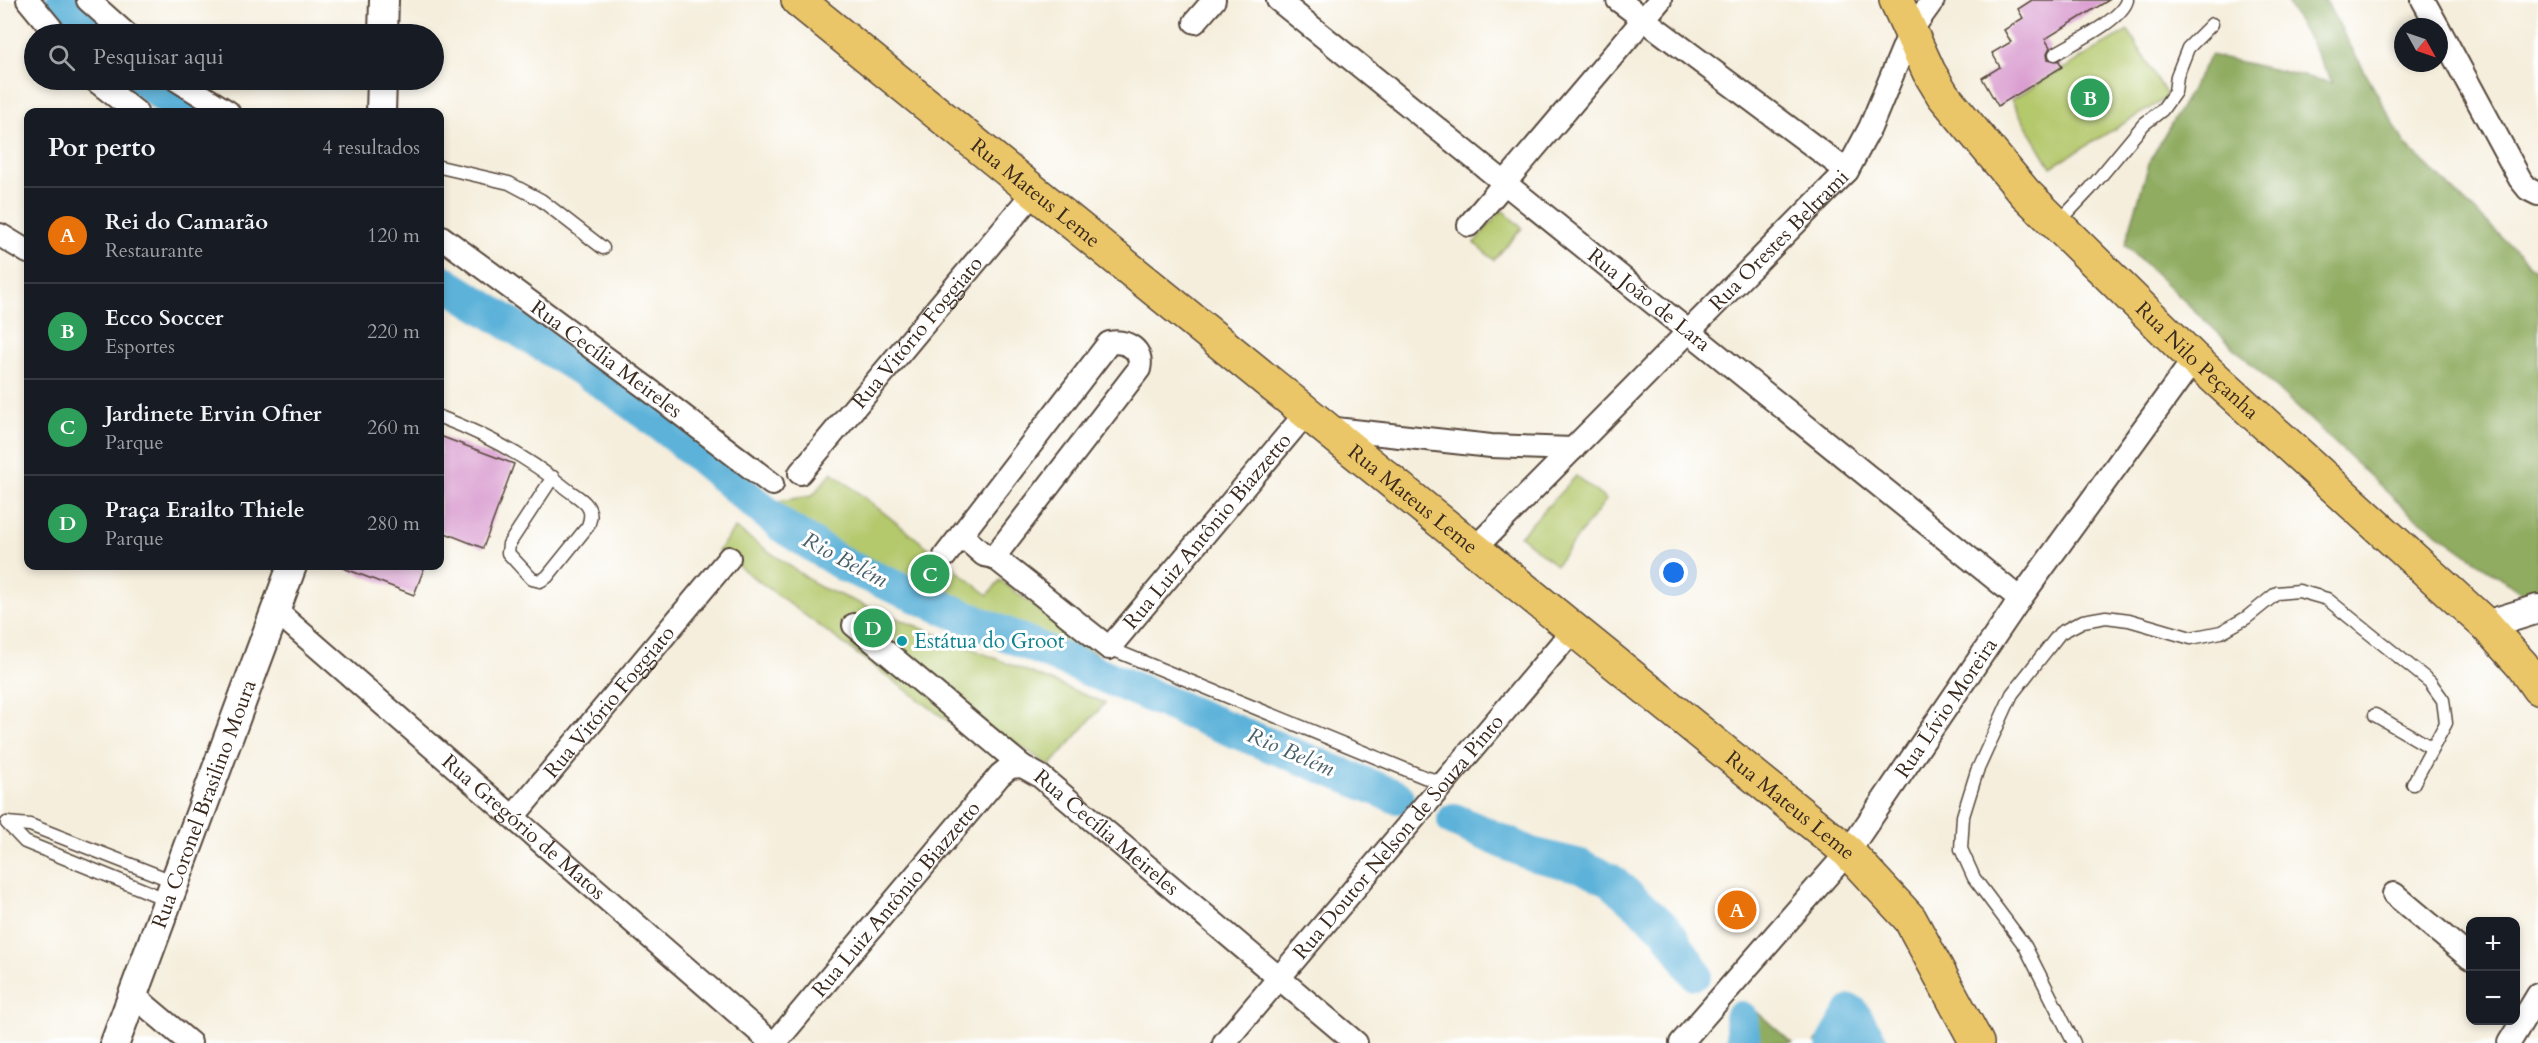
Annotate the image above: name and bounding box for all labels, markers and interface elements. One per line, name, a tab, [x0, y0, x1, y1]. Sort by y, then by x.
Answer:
north arrow	[2394, 18, 2448, 72]
search box	[24, 24, 444, 90]
icon: search	[45, 41, 78, 74]
text: Pesquisar aqui	[93, 42, 224, 72]
pin: B	[2070, 76, 2110, 120]
text: Por perto	[48, 130, 156, 165]
street label: Rua Mateus Leme	[964, 131, 1107, 254]
text: 4 resultados	[322, 134, 420, 161]
street label: Rua Orestes Beltrami	[1702, 163, 1855, 317]
text: Rei do Camarão	[105, 207, 268, 237]
text: A	[60, 222, 75, 249]
text: 120 m	[367, 222, 420, 249]
text: Restaurante	[105, 237, 203, 264]
street label: Rua João de Lara	[1582, 241, 1717, 358]
street label: Rua Vitório Foggiato	[845, 250, 989, 415]
street label: Rua Cecília Meireles	[525, 293, 689, 425]
street label: Rua Nilo Peçanha	[2129, 295, 2265, 426]
text: Ecco Soccer	[105, 303, 224, 333]
text: B	[60, 318, 75, 345]
text: 220 m	[367, 318, 420, 345]
text: Esportes	[105, 333, 175, 360]
text: Jardinete Ervin Ofner	[105, 399, 322, 429]
text: C	[60, 414, 75, 441]
text: 260 m	[367, 414, 420, 441]
street label: Rua Luiz Antônio Biazzetto	[1116, 427, 1298, 635]
text: Parque	[105, 429, 164, 456]
street label: Rua Mateus Leme	[1342, 437, 1484, 561]
text: Praça Erailto Thiele	[105, 495, 305, 525]
text: D	[59, 510, 76, 537]
text: 280 m	[367, 510, 420, 537]
text: Parque	[105, 525, 164, 552]
water label: Rio Belém	[797, 525, 893, 595]
pin: C	[910, 552, 950, 596]
your location	[1659, 558, 1688, 587]
pin: D	[854, 606, 892, 650]
street label: Rua Vitório Foggiato	[537, 619, 681, 784]
place label: Estátua do Groot	[914, 627, 1065, 656]
street label: Rua Lívio Moreira	[1888, 632, 2004, 784]
marker: Estátua do Groot	[895, 634, 909, 648]
street label: Rua Coronel Brasilino Moura	[144, 675, 263, 932]
street label: Rua Doutor Nelson de Souza Pinto	[1286, 708, 1510, 966]
water label: Rio Belém	[1243, 720, 1340, 784]
street label: Rua Mateus Leme	[1719, 744, 1862, 866]
street label: Rua Gregório de Matos	[436, 747, 612, 906]
street label: Rua Cecília Meireles	[1028, 762, 1185, 902]
street label: Rua Luiz Antônio Biazzetto	[805, 795, 987, 1003]
pin: A	[1718, 888, 1756, 932]
map controls	[2466, 917, 2520, 1025]
button: +	[2466, 917, 2520, 971]
button: −	[2466, 971, 2520, 1025]

